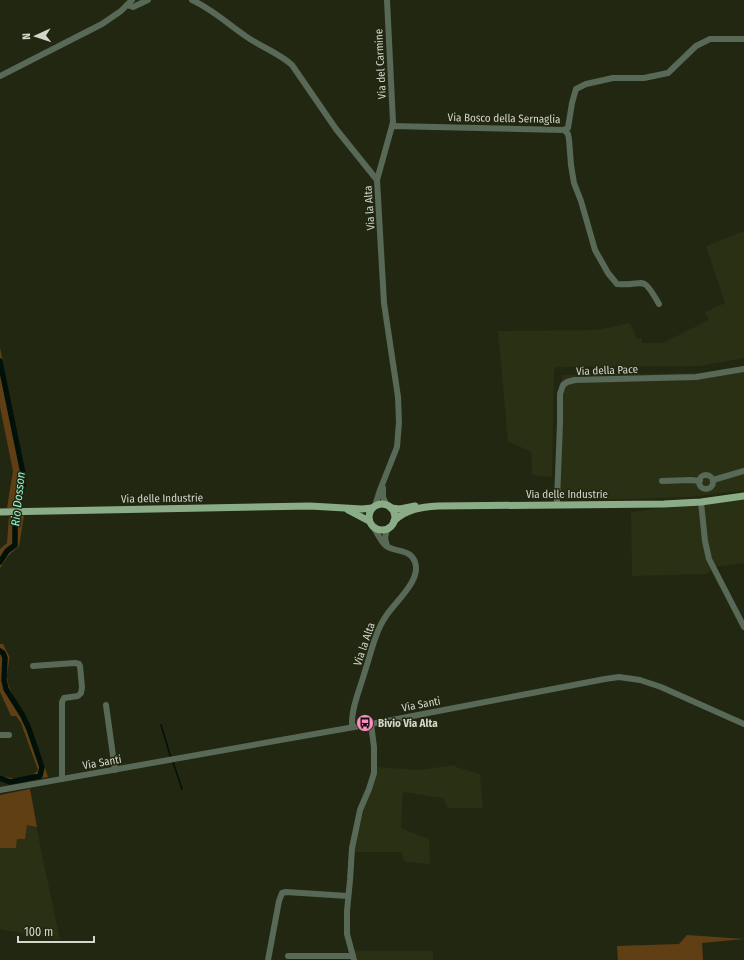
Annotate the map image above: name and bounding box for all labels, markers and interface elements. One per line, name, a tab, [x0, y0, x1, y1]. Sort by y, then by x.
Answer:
north arrow	[16, 16, 56, 56]
street label: Via del Carmine	[372, 29, 389, 99]
text: N	[20, 33, 33, 40]
street label: Via Bosco della Sernaglia	[447, 111, 561, 126]
street label: Via la Alta	[361, 185, 378, 231]
street label: Via della Pace	[576, 363, 638, 378]
water label: Rio Dosson	[8, 471, 28, 527]
street label: Via delle Industrie	[526, 488, 608, 501]
street label: Via delle Industrie	[121, 491, 203, 506]
street label: Via la Alta	[351, 621, 378, 667]
street label: Via Santi	[401, 694, 442, 715]
bus stop icon: Bivio Via Alta	[355, 713, 375, 733]
place label: Bivio Via Alta	[378, 717, 438, 730]
street label: Via Santi	[82, 753, 123, 772]
scale bar	[18, 918, 94, 944]
text: 100 m	[24, 925, 53, 939]

